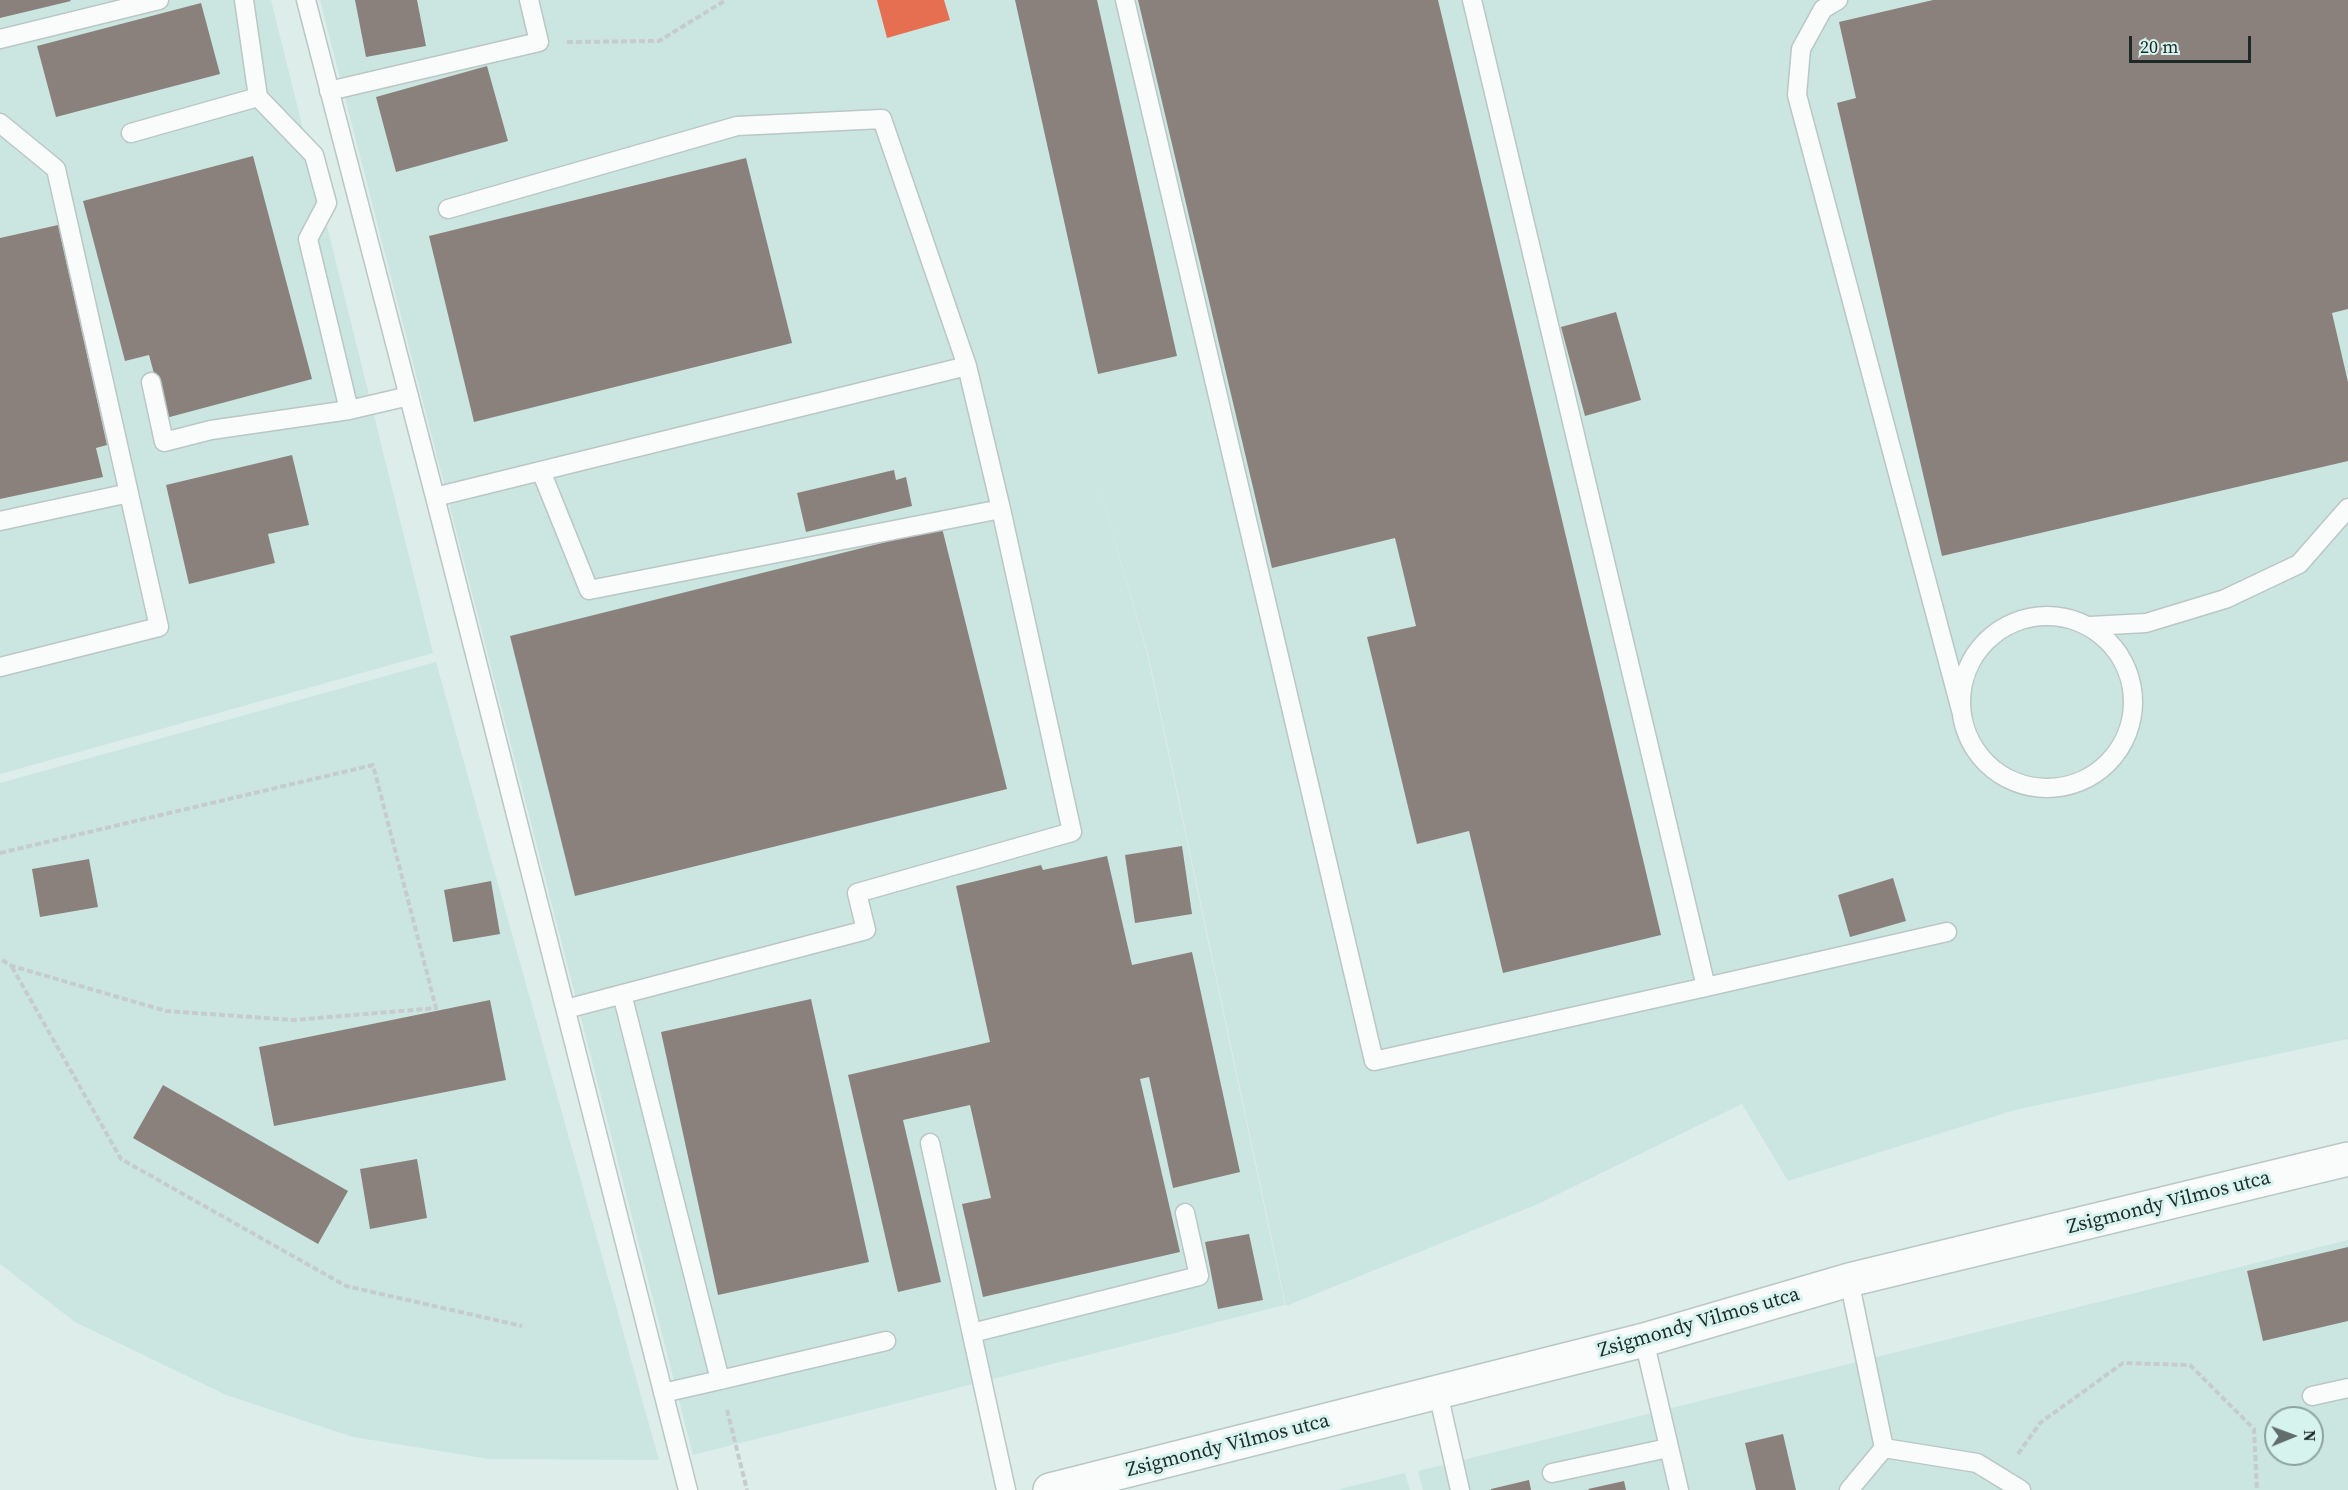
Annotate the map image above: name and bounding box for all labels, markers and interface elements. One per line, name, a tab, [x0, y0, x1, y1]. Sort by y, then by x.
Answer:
scale bar	[2132, 24, 2254, 62]
text: 20 m	[2140, 34, 2178, 59]
street label: Zsigmondy Vilmos utca	[2065, 1166, 2273, 1240]
street label: Zsigmondy Vilmos utca	[1596, 1283, 1802, 1363]
north arrow	[2264, 1406, 2324, 1466]
street label: Zsigmondy Vilmos utca	[1124, 1409, 1332, 1483]
text: N	[2299, 1430, 2321, 1442]

